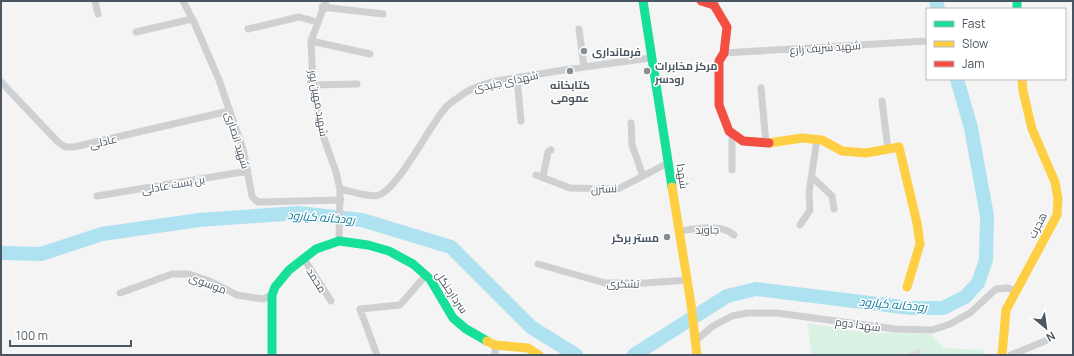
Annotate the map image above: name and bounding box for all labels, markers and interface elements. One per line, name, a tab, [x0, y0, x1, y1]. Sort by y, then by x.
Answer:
legend	[926, 8, 1066, 80]
text: Fast	[962, 15, 986, 32]
text: Slow	[962, 35, 988, 52]
street label: شهید شریف زارع	[789, 37, 861, 58]
place label: فرماندارى	[592, 44, 641, 59]
marker: فرماندارى	[579, 46, 589, 56]
text: Jam	[962, 55, 984, 72]
place label: مرکز مخابرات رودسر	[654, 58, 718, 87]
marker: کتابخانه عمومى	[565, 66, 575, 76]
marker: مرکز مخابرات رودسر	[642, 66, 652, 76]
street label: شهدای جنیدی	[472, 67, 540, 95]
street label: شهید مهین پور	[306, 68, 332, 137]
place label: کتابخانه عمومى	[550, 77, 590, 106]
street label: شهید انصاری	[222, 110, 254, 170]
street label: عادلی	[88, 131, 118, 151]
street label: شهدا	[674, 162, 692, 190]
street label: بن بست عادلی	[140, 171, 206, 197]
street label: نسترن	[591, 180, 617, 196]
water label: رودخانه کیارود	[286, 206, 356, 228]
street label: هجرت	[1024, 209, 1050, 241]
street label: جاوید	[695, 221, 719, 237]
place label: مستر برگر	[611, 230, 659, 245]
marker: مستر برگر	[662, 232, 672, 242]
street label: محمد	[303, 265, 331, 295]
street label: سردارجنگل	[432, 268, 472, 316]
street label: موسوی	[187, 269, 229, 297]
street label: تشکری	[606, 275, 640, 291]
water label: رودخانه کیارود	[858, 293, 929, 316]
north arrow	[1026, 308, 1066, 348]
street label: شهدا دوم	[834, 313, 882, 336]
scale bar	[10, 322, 131, 348]
text: 100 m	[16, 327, 48, 344]
text: N	[1044, 329, 1058, 346]

